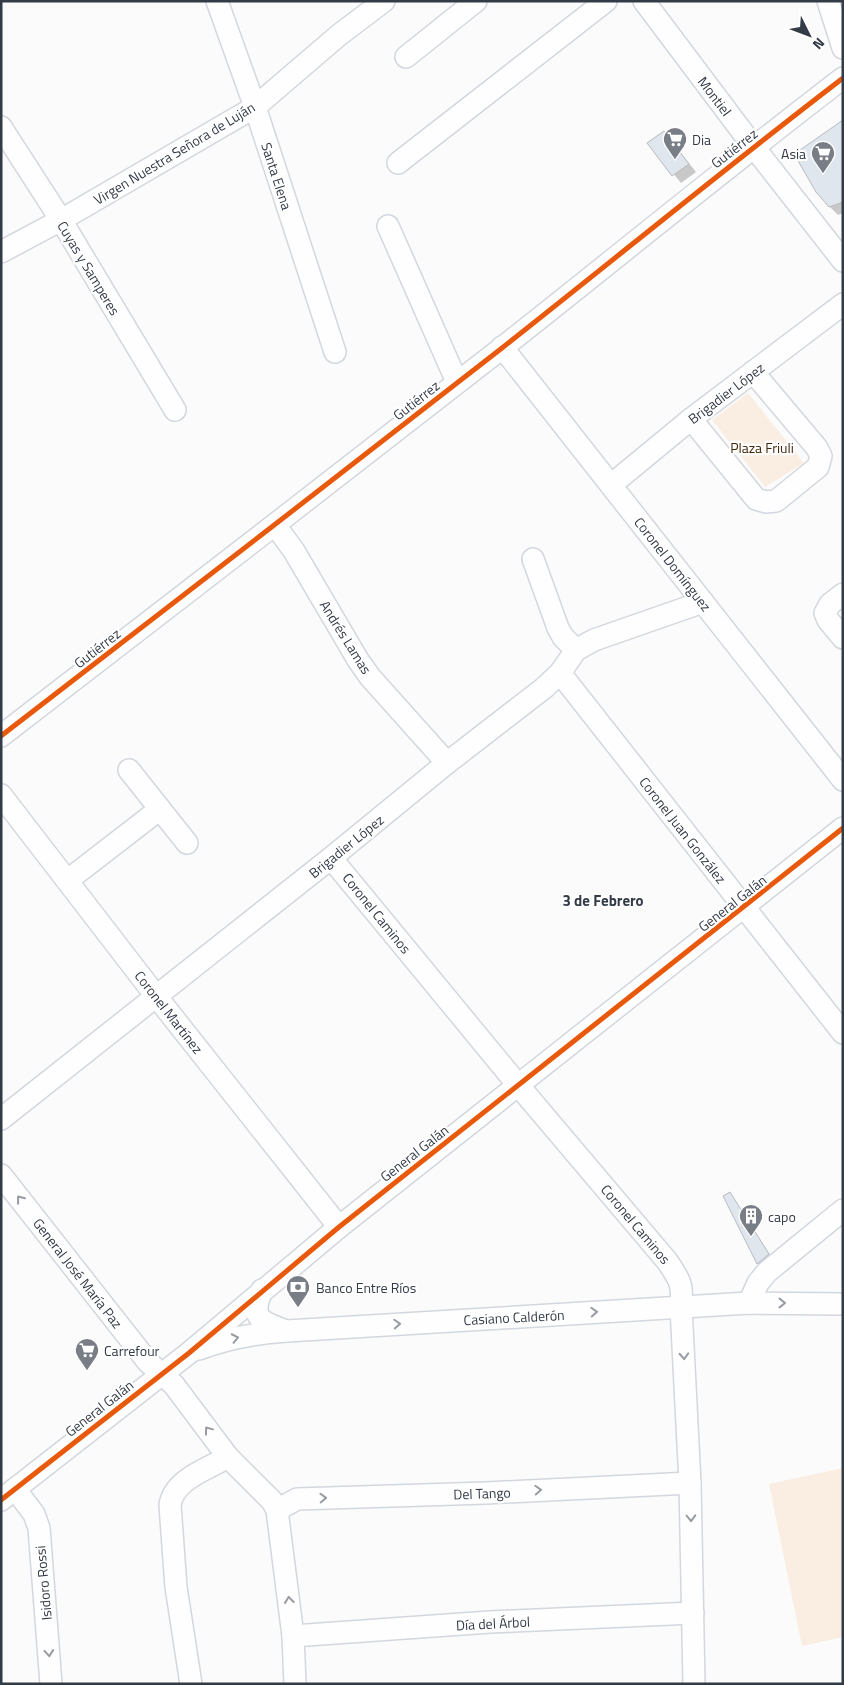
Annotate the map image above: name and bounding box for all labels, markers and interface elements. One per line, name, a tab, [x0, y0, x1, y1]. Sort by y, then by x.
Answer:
north arrow	[784, 10, 834, 60]
text: N	[808, 33, 830, 55]
street label: Montiel	[693, 72, 737, 120]
street label: Virgen Nuestra Señora de Luján	[89, 96, 259, 210]
street label: Gutiérrez	[706, 123, 762, 173]
supermarket icon: Dia	[662, 126, 688, 160]
place label: Dia	[692, 129, 711, 150]
street label: Santa Elena	[256, 140, 298, 212]
supermarket icon: Asia	[810, 140, 836, 174]
place label: Asia	[781, 143, 806, 164]
street label: Cuyas y Samperes	[52, 217, 126, 319]
street label: Brigadier López	[683, 357, 769, 429]
street label: Gutiérrez	[388, 375, 444, 425]
park label: Plaza Friuli	[730, 437, 794, 458]
street label: Coronel Domínguez	[629, 512, 717, 616]
street label: Andrés Lamas	[315, 596, 377, 678]
street label: Gutiérrez	[69, 623, 125, 673]
street label: Coronel Juan González	[635, 772, 731, 888]
street label: Brigadier López	[304, 809, 388, 883]
street label: Coronel Caminos	[338, 868, 416, 958]
street label: General Galán	[693, 870, 771, 936]
district label: 3 de Febrero	[562, 889, 644, 912]
street label: Coronel Martínez	[130, 966, 208, 1058]
street label: General Galán	[375, 1120, 453, 1186]
street label: Coronel Caminos	[596, 1179, 676, 1269]
one-way arrow	[17, 1196, 26, 1205]
building icon: capo	[738, 1203, 764, 1237]
place label: capo	[768, 1206, 796, 1227]
street label: General José María Paz	[28, 1213, 128, 1333]
bank icon: Banco Entre Ríos	[285, 1274, 311, 1308]
place label: Banco Entre Ríos	[316, 1277, 416, 1298]
one-way arrow	[778, 1298, 786, 1308]
street label: Casiano Calderón	[463, 1304, 565, 1330]
one-way arrow	[590, 1307, 598, 1318]
one-way arrow	[393, 1319, 401, 1330]
one-way arrow	[230, 1333, 239, 1344]
supermarket icon: Carrefour	[74, 1337, 100, 1371]
place label: Carrefour	[104, 1340, 160, 1361]
one-way arrow	[678, 1352, 689, 1360]
street label: General Galán	[60, 1375, 138, 1441]
one-way arrow	[205, 1427, 213, 1436]
street label: Del Tango	[453, 1482, 511, 1504]
one-way arrow	[534, 1485, 542, 1496]
one-way arrow	[320, 1493, 327, 1503]
one-way arrow	[686, 1514, 696, 1522]
street label: Isidoro Rossi	[29, 1545, 57, 1621]
one-way arrow	[284, 1596, 295, 1604]
street label: Día del Árbol	[455, 1611, 531, 1635]
one-way arrow	[43, 1649, 54, 1657]

